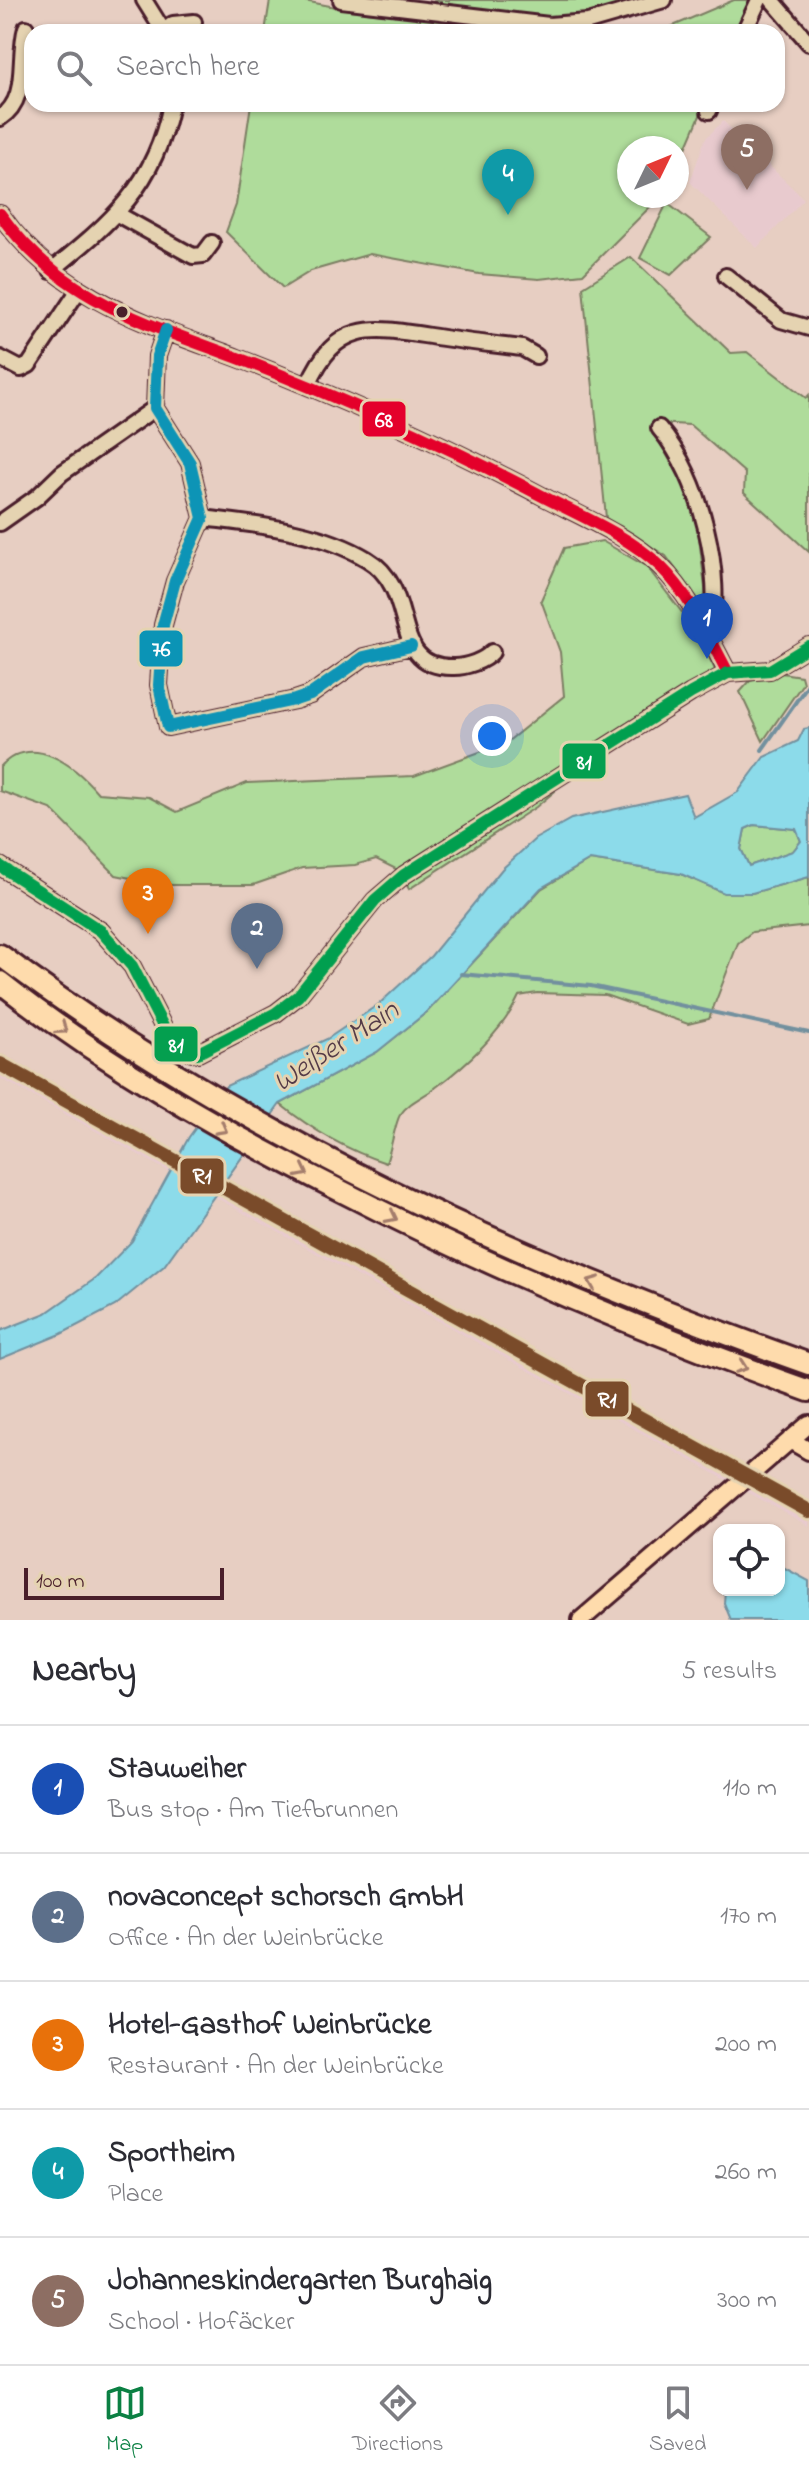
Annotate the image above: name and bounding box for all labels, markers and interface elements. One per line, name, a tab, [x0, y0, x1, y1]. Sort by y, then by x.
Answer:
search box	[24, 24, 785, 112]
icon: search	[52, 46, 96, 90]
text: Search here	[116, 46, 260, 90]
pin: 5	[721, 124, 773, 190]
north arrow	[617, 136, 689, 208]
pin: 4	[482, 149, 534, 215]
unlabelled marker	[114, 304, 130, 320]
line badge: 68	[361, 400, 407, 438]
text: 68	[375, 406, 394, 438]
pin: 1	[681, 593, 733, 659]
line badge: 76	[138, 629, 184, 668]
text: 76	[152, 635, 171, 667]
your location	[472, 716, 512, 756]
line badge: 81	[561, 742, 607, 780]
text: 81	[575, 748, 592, 780]
pin: 3	[122, 868, 174, 934]
pin: 2	[231, 903, 283, 969]
water label: Weißer Main	[265, 990, 409, 1105]
one-way arrow	[53, 1020, 68, 1034]
line badge: 81	[153, 1025, 199, 1063]
text: 81	[167, 1031, 184, 1063]
one-way arrow	[213, 1119, 228, 1135]
line badge: R1	[179, 1157, 225, 1195]
text: R1	[192, 1162, 212, 1194]
one-way arrow	[294, 1162, 309, 1178]
one-way arrow	[384, 1208, 398, 1223]
one-way arrow	[587, 1275, 601, 1291]
one-way arrow	[735, 1357, 749, 1374]
line badge: R1	[584, 1380, 630, 1418]
text: R1	[597, 1386, 617, 1418]
map controls	[713, 1524, 785, 1596]
button: locate	[713, 1524, 785, 1596]
scale bar	[24, 1564, 224, 1600]
text: 100 m	[36, 1566, 85, 1598]
text: Nearby	[32, 1647, 136, 1697]
text: 5 results	[682, 1653, 777, 1691]
text: Stauweiher	[108, 1748, 246, 1792]
text: 1	[54, 1770, 62, 1808]
text: 110 m	[723, 1770, 777, 1808]
text: Bus stop · Am Tiefbrunnen	[108, 1792, 398, 1830]
text: novaconcept schorsch GmbH	[108, 1876, 464, 1920]
text: 2	[52, 1898, 64, 1936]
text: 170 m	[720, 1898, 777, 1936]
text: Office · An der Weinbrücke	[108, 1920, 383, 1958]
text: Hotel-Gasthof Weinbrücke	[108, 2004, 431, 2048]
text: 3	[53, 2026, 63, 2064]
text: 200 m	[715, 2026, 777, 2064]
text: Restaurant · An der Weinbrücke	[108, 2048, 444, 2086]
text: Sportheim	[108, 2132, 235, 2176]
text: 4	[53, 2154, 63, 2192]
text: 260 m	[715, 2154, 777, 2192]
text: Place	[108, 2176, 163, 2214]
text: Johanneskindergarten Burghaig	[108, 2260, 492, 2304]
text: 5	[51, 2282, 65, 2320]
text: 300 m	[717, 2282, 777, 2320]
text: School · Hofäcker	[108, 2304, 294, 2342]
tab: Map	[103, 2381, 147, 2461]
tab: Directions	[352, 2381, 444, 2461]
tab: Saved	[649, 2381, 706, 2461]

